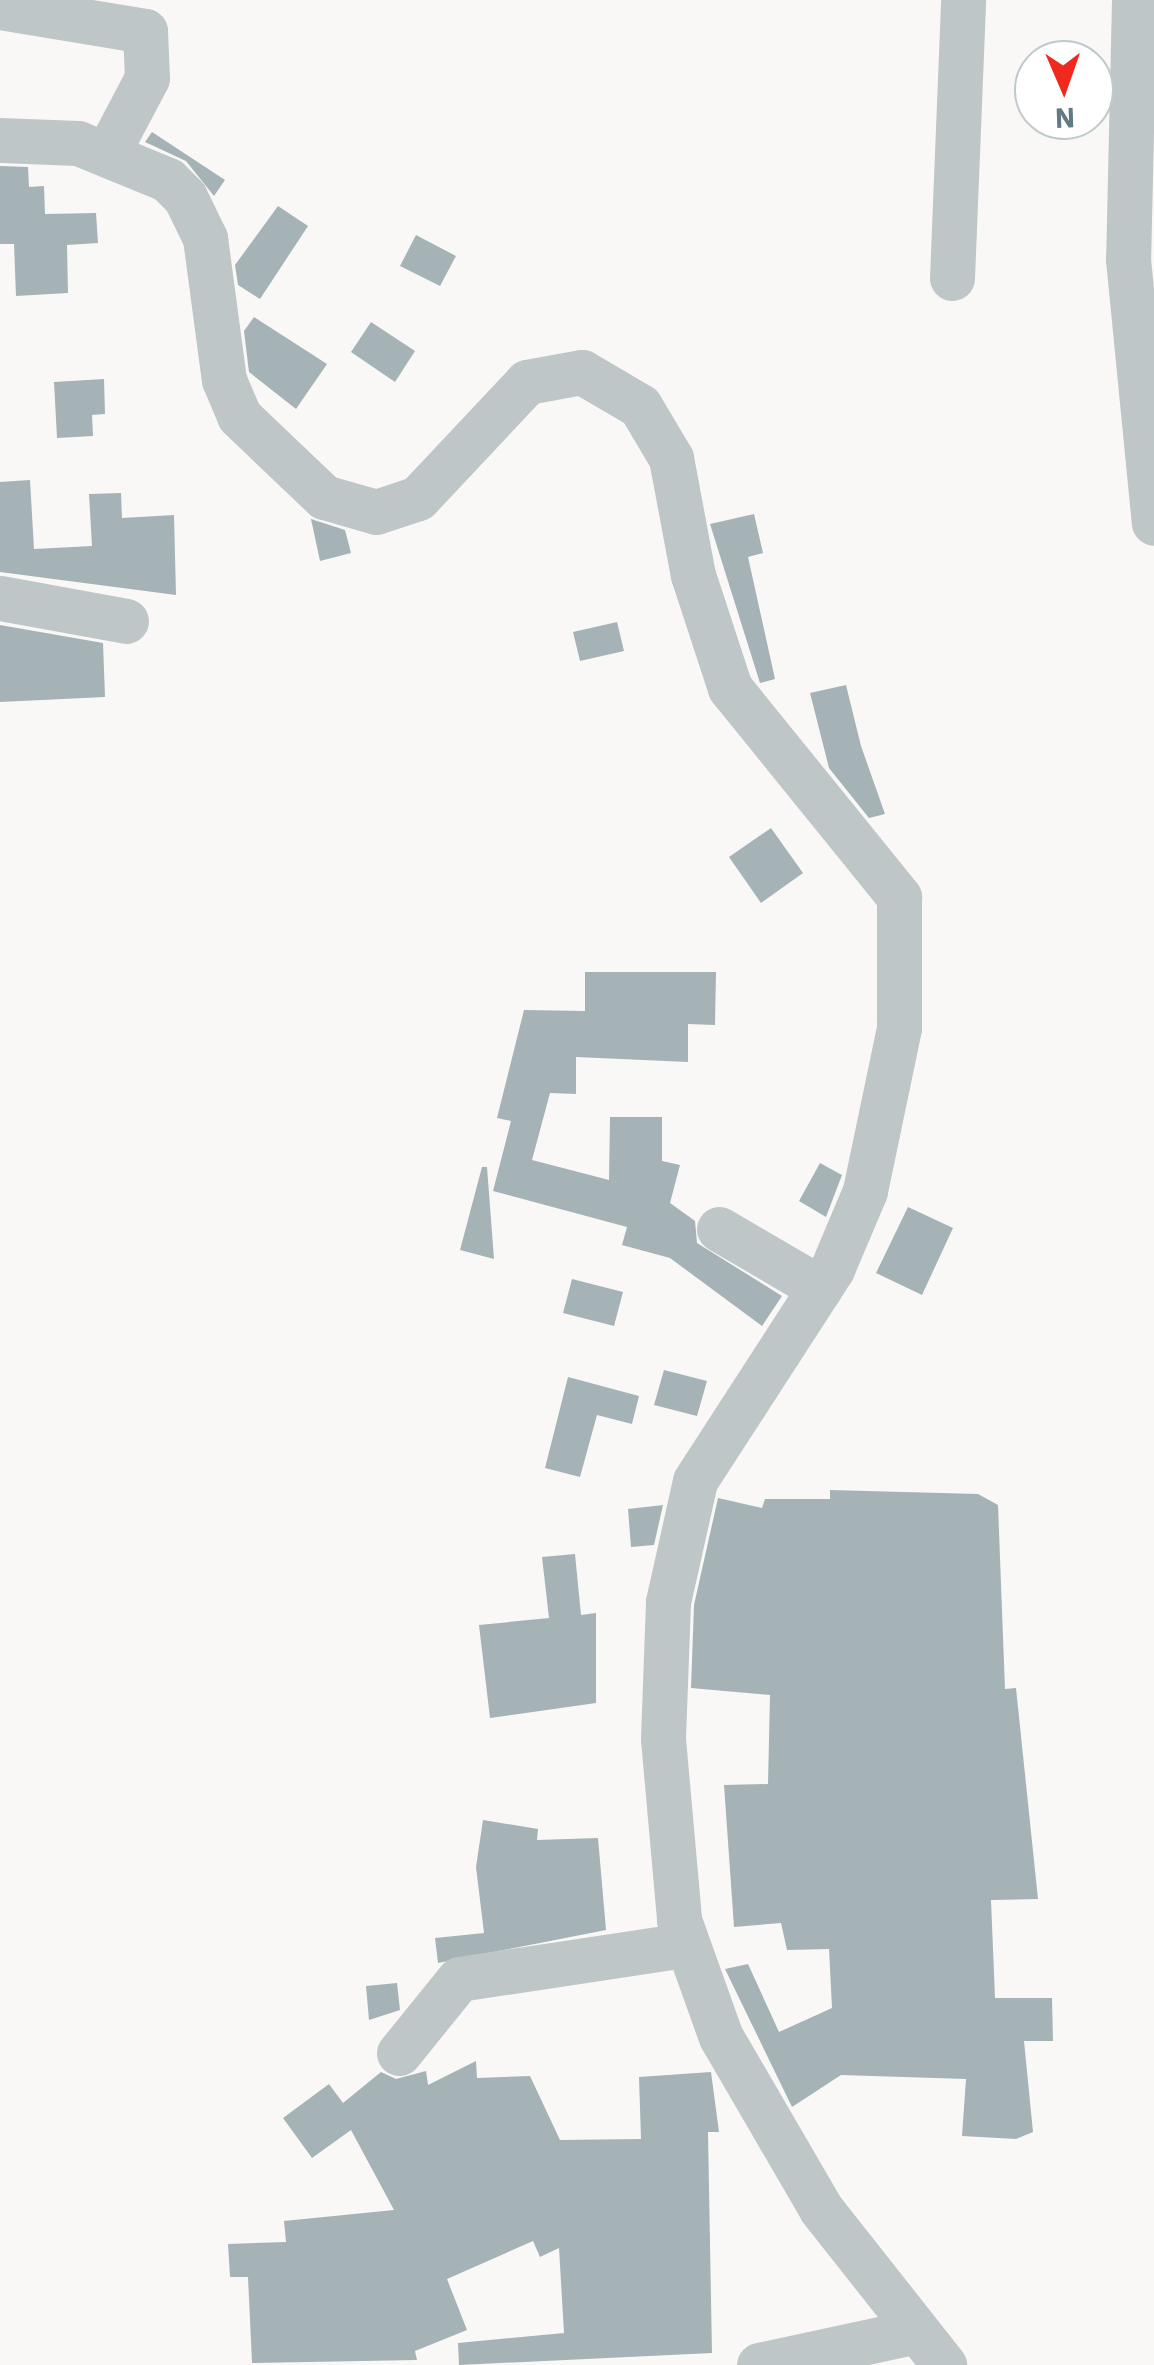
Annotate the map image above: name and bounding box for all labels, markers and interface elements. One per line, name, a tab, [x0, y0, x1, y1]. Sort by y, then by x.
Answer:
north arrow	[1014, 40, 1114, 140]
text: N	[1054, 100, 1076, 137]

